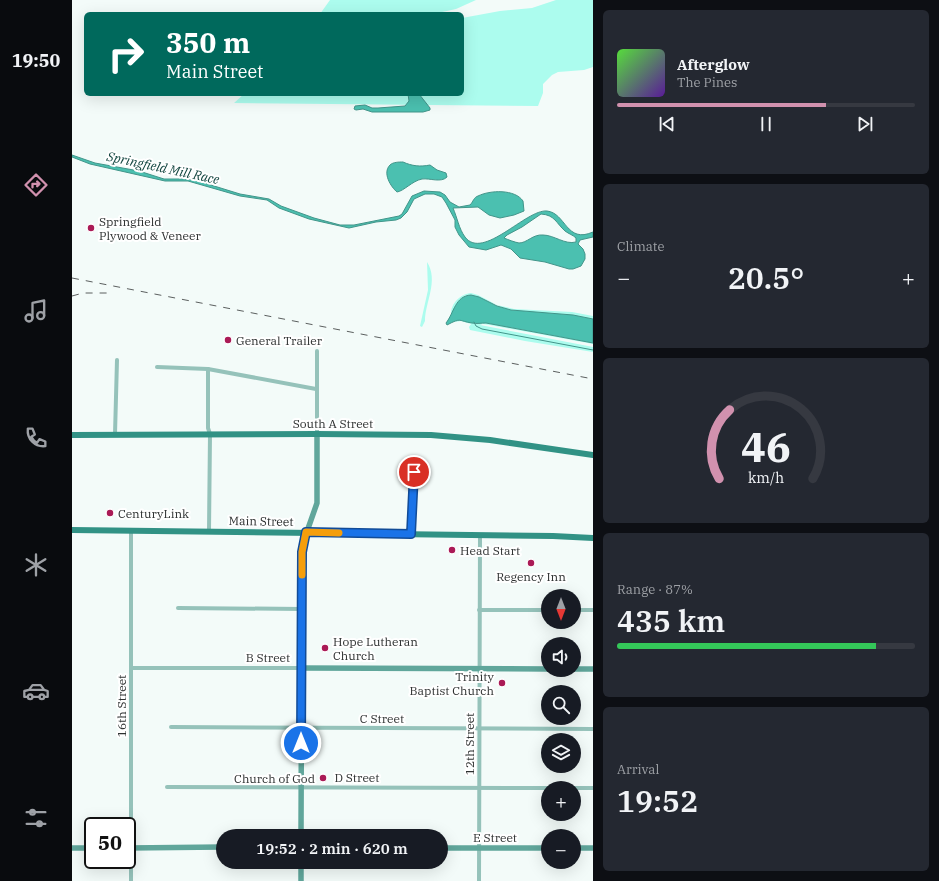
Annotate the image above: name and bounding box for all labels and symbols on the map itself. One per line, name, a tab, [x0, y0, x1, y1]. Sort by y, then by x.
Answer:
water label: Springfield Mill Race	[104, 148, 221, 188]
place label: Springfield Plywood & Veneer	[99, 214, 201, 243]
marker: Springfield Plywood & Veneer	[86, 223, 96, 233]
place label: General Trailer	[236, 333, 323, 348]
marker: General Trailer	[223, 335, 233, 345]
street label: South A Street	[293, 416, 373, 431]
pin	[397, 455, 431, 489]
place label: CenturyLink	[118, 506, 189, 521]
marker: CenturyLink	[105, 508, 115, 518]
street label: Main Street	[228, 513, 294, 529]
place label: Head Start	[460, 543, 520, 558]
marker: Head Start	[447, 545, 457, 555]
marker: Regency Inn	[526, 558, 536, 568]
place label: Regency Inn	[496, 569, 566, 584]
north arrow	[541, 589, 581, 629]
place label: Hope Lutheran Church	[333, 634, 418, 663]
marker: Hope Lutheran Church	[320, 643, 330, 653]
street label: B Street	[246, 650, 290, 665]
place label: Trinity Baptist Church	[410, 669, 495, 698]
street label: 16th Street	[114, 675, 129, 737]
marker: Trinity Baptist Church	[497, 678, 507, 688]
street label: C Street	[360, 711, 404, 726]
street label: 12th Street	[462, 713, 477, 775]
position arrow	[280, 722, 322, 764]
street label: D Street	[335, 770, 379, 785]
place label: Church of God	[234, 771, 315, 786]
marker: Church of God	[318, 773, 328, 783]
speed limit sign: 50	[84, 817, 136, 869]
street label: E Street	[473, 830, 517, 845]

